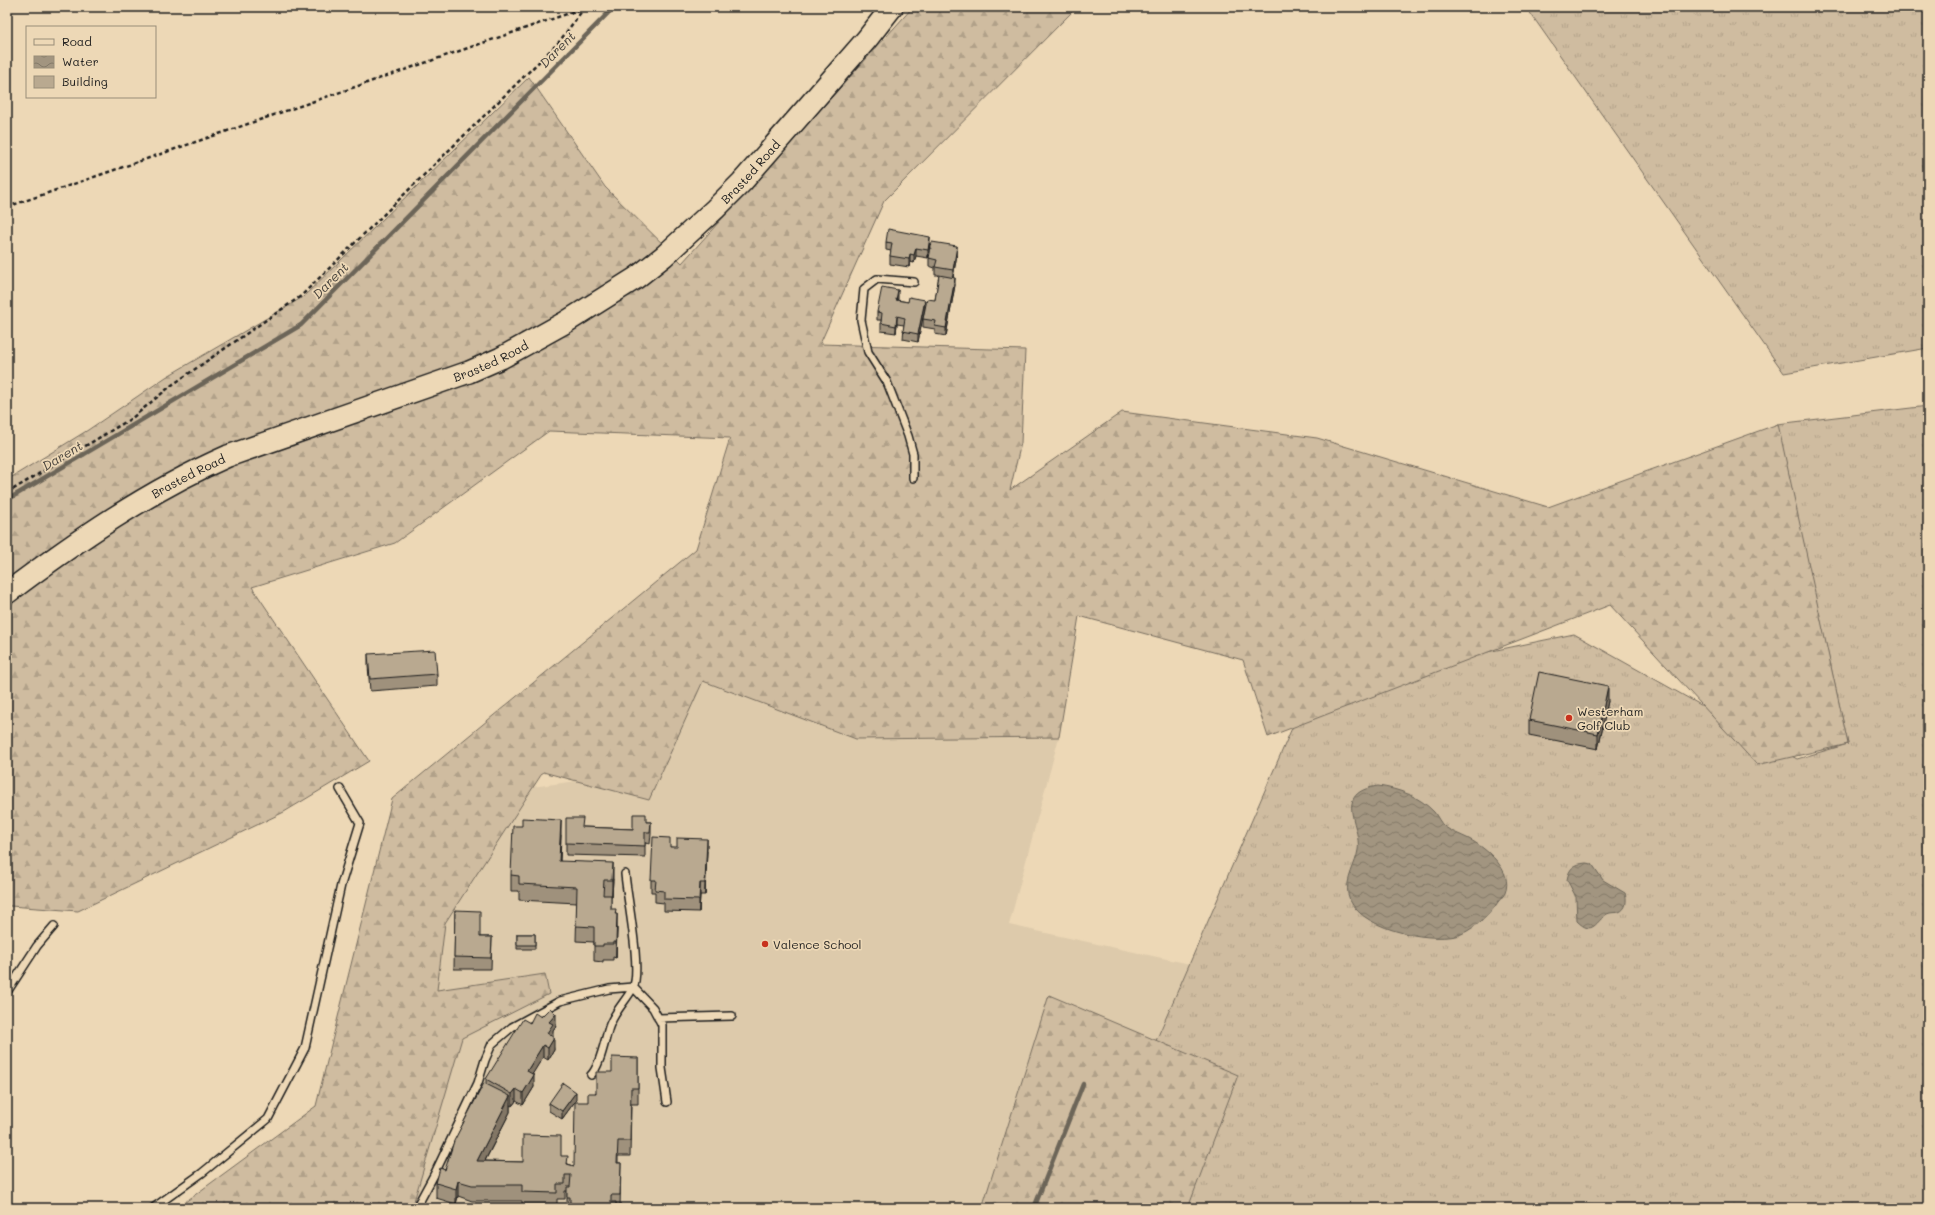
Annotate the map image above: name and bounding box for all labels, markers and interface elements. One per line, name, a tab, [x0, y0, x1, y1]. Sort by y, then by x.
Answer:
legend	[26, 26, 156, 98]
water label: Darent	[535, 27, 579, 71]
text: Road	[62, 33, 92, 49]
text: Water	[62, 53, 99, 69]
text: Building	[62, 73, 108, 89]
street label: Brasted Road	[717, 136, 784, 207]
water label: Darent	[308, 258, 352, 302]
street label: Brasted Road	[451, 336, 531, 385]
water label: Darent	[39, 436, 85, 474]
street label: Brasted Road	[148, 450, 228, 501]
place label: Westerham Golf Club	[1577, 703, 1643, 733]
marker: Westerham Golf Club	[1564, 713, 1574, 723]
place label: Valence School	[773, 936, 861, 952]
marker: Valence School	[760, 939, 770, 949]

